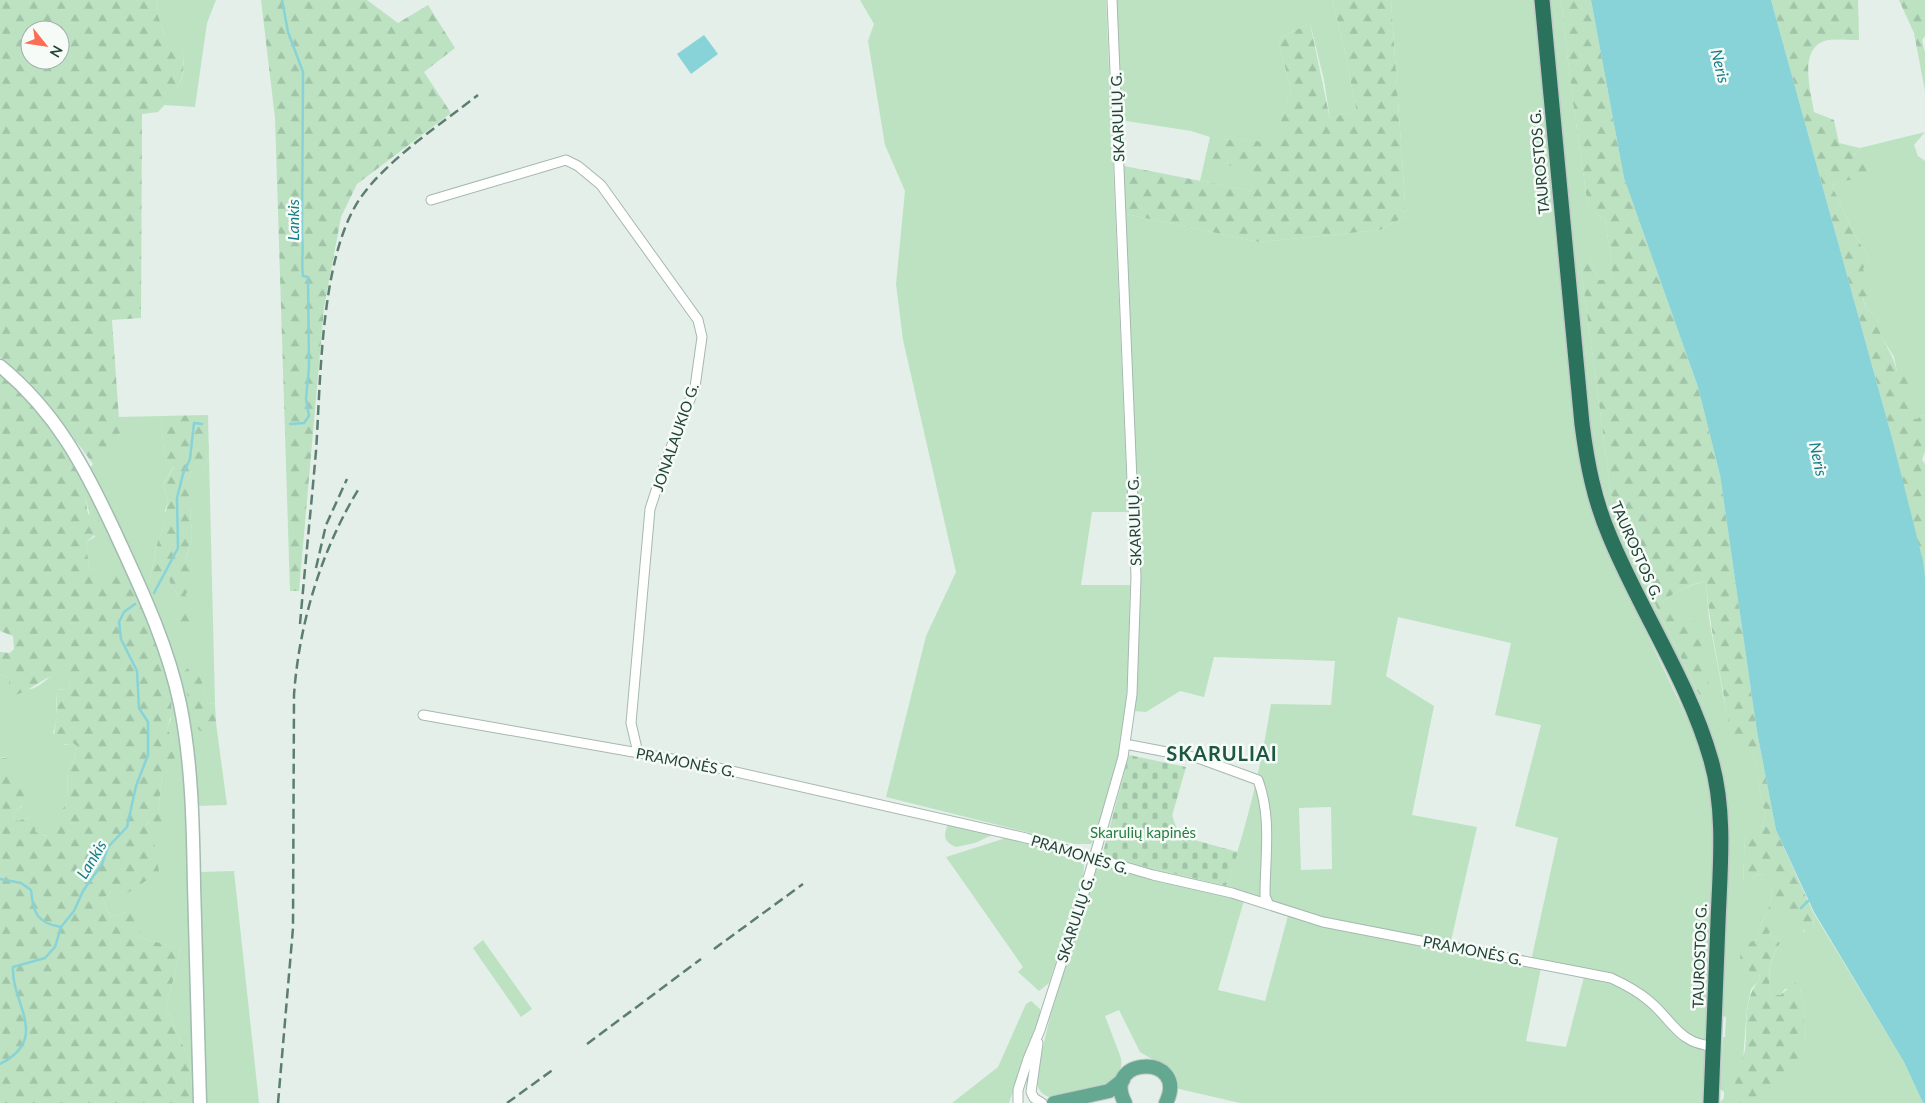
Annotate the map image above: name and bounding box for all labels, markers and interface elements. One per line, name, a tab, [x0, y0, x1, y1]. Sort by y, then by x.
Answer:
north arrow	[20, 20, 70, 70]
text: N	[47, 43, 67, 61]
water label: Neris	[1708, 47, 1735, 86]
street label: SKARULIŲ G.	[1106, 72, 1128, 162]
street label: TAUROSTOS G.	[1525, 109, 1553, 215]
water label: Lankis	[283, 199, 302, 241]
street label: JONALAUKIO G.	[648, 381, 702, 493]
water label: Neris	[1806, 440, 1832, 478]
street label: SKARULIŲ G.	[1123, 476, 1145, 566]
street label: TAUROSTOS G.	[1607, 498, 1667, 602]
district label: SKARULIAI	[1166, 741, 1278, 765]
street label: PRAMONĖS G.	[635, 744, 737, 780]
park label: Skarulių kapinės	[1090, 823, 1196, 841]
street label: PRAMONĖS G.	[1029, 831, 1131, 877]
water label: Lankis	[72, 836, 110, 882]
street label: SKARULIŲ G.	[1053, 873, 1097, 965]
street label: TAUROSTOS G.	[1688, 903, 1710, 1009]
street label: PRAMONĖS G.	[1422, 932, 1524, 968]

